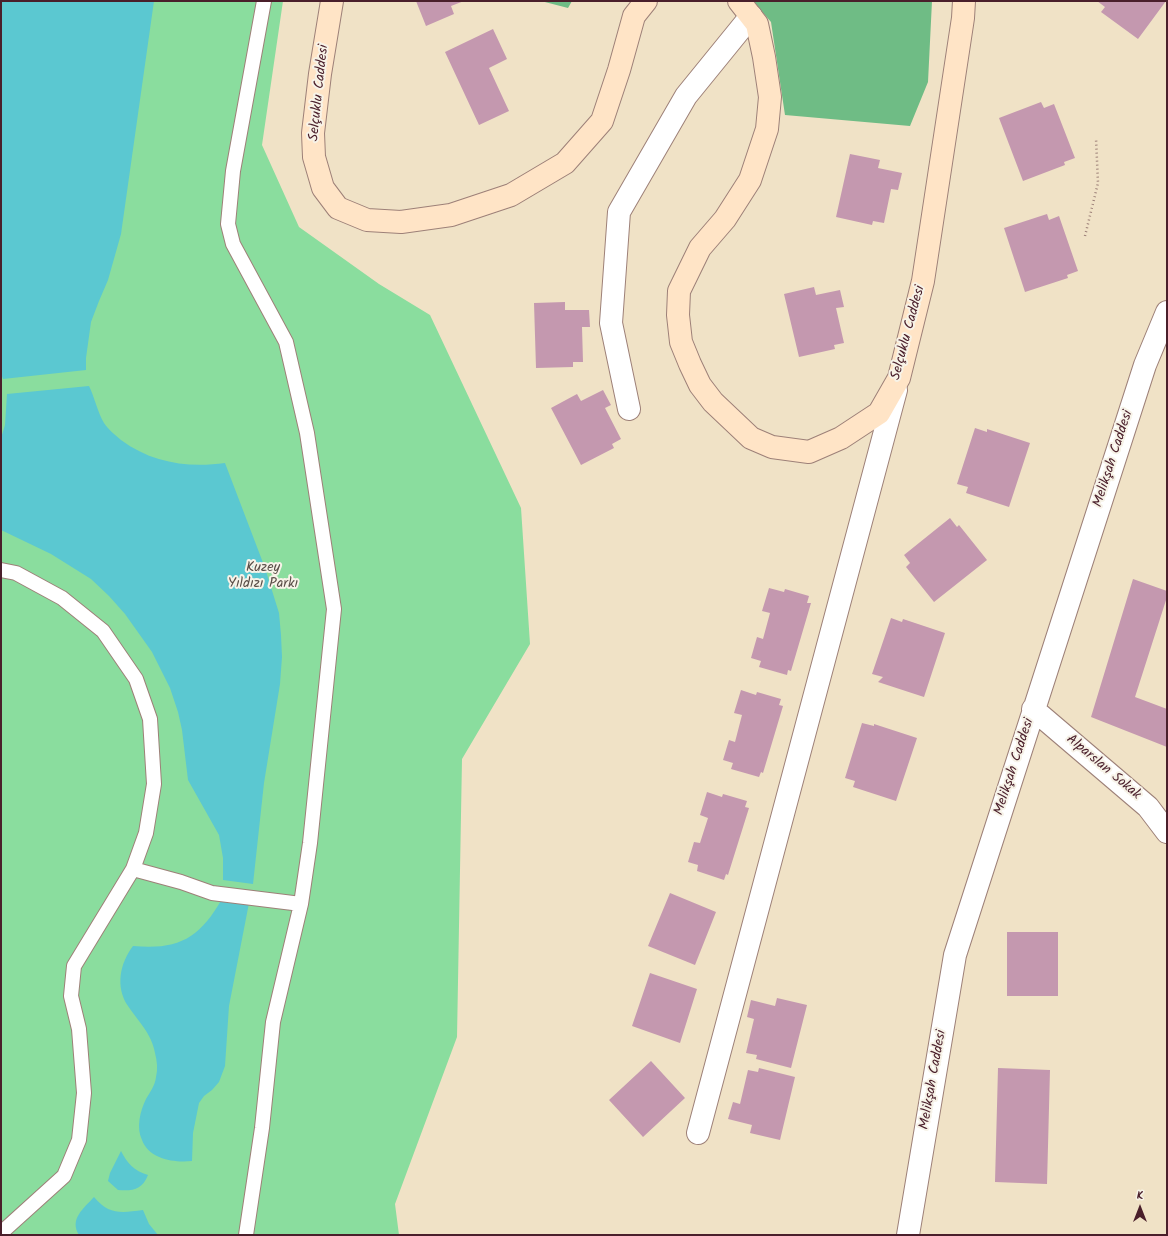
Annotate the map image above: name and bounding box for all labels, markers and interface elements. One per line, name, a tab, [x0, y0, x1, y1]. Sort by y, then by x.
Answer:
street label: Selçuklu Caddesi	[307, 44, 333, 142]
street label: Selçuklu Caddesi	[888, 284, 930, 382]
street label: Melikşah Caddesi	[1090, 408, 1138, 510]
park label: Kuzey Yıldızı Parkı	[228, 561, 298, 594]
street label: Melikşah Caddesi	[991, 716, 1039, 818]
street label: Alparslan Sokak	[1062, 732, 1144, 804]
street label: Melikşah Caddesi	[917, 1029, 951, 1131]
text: K	[1137, 1187, 1143, 1205]
north arrow	[1120, 1188, 1160, 1228]

